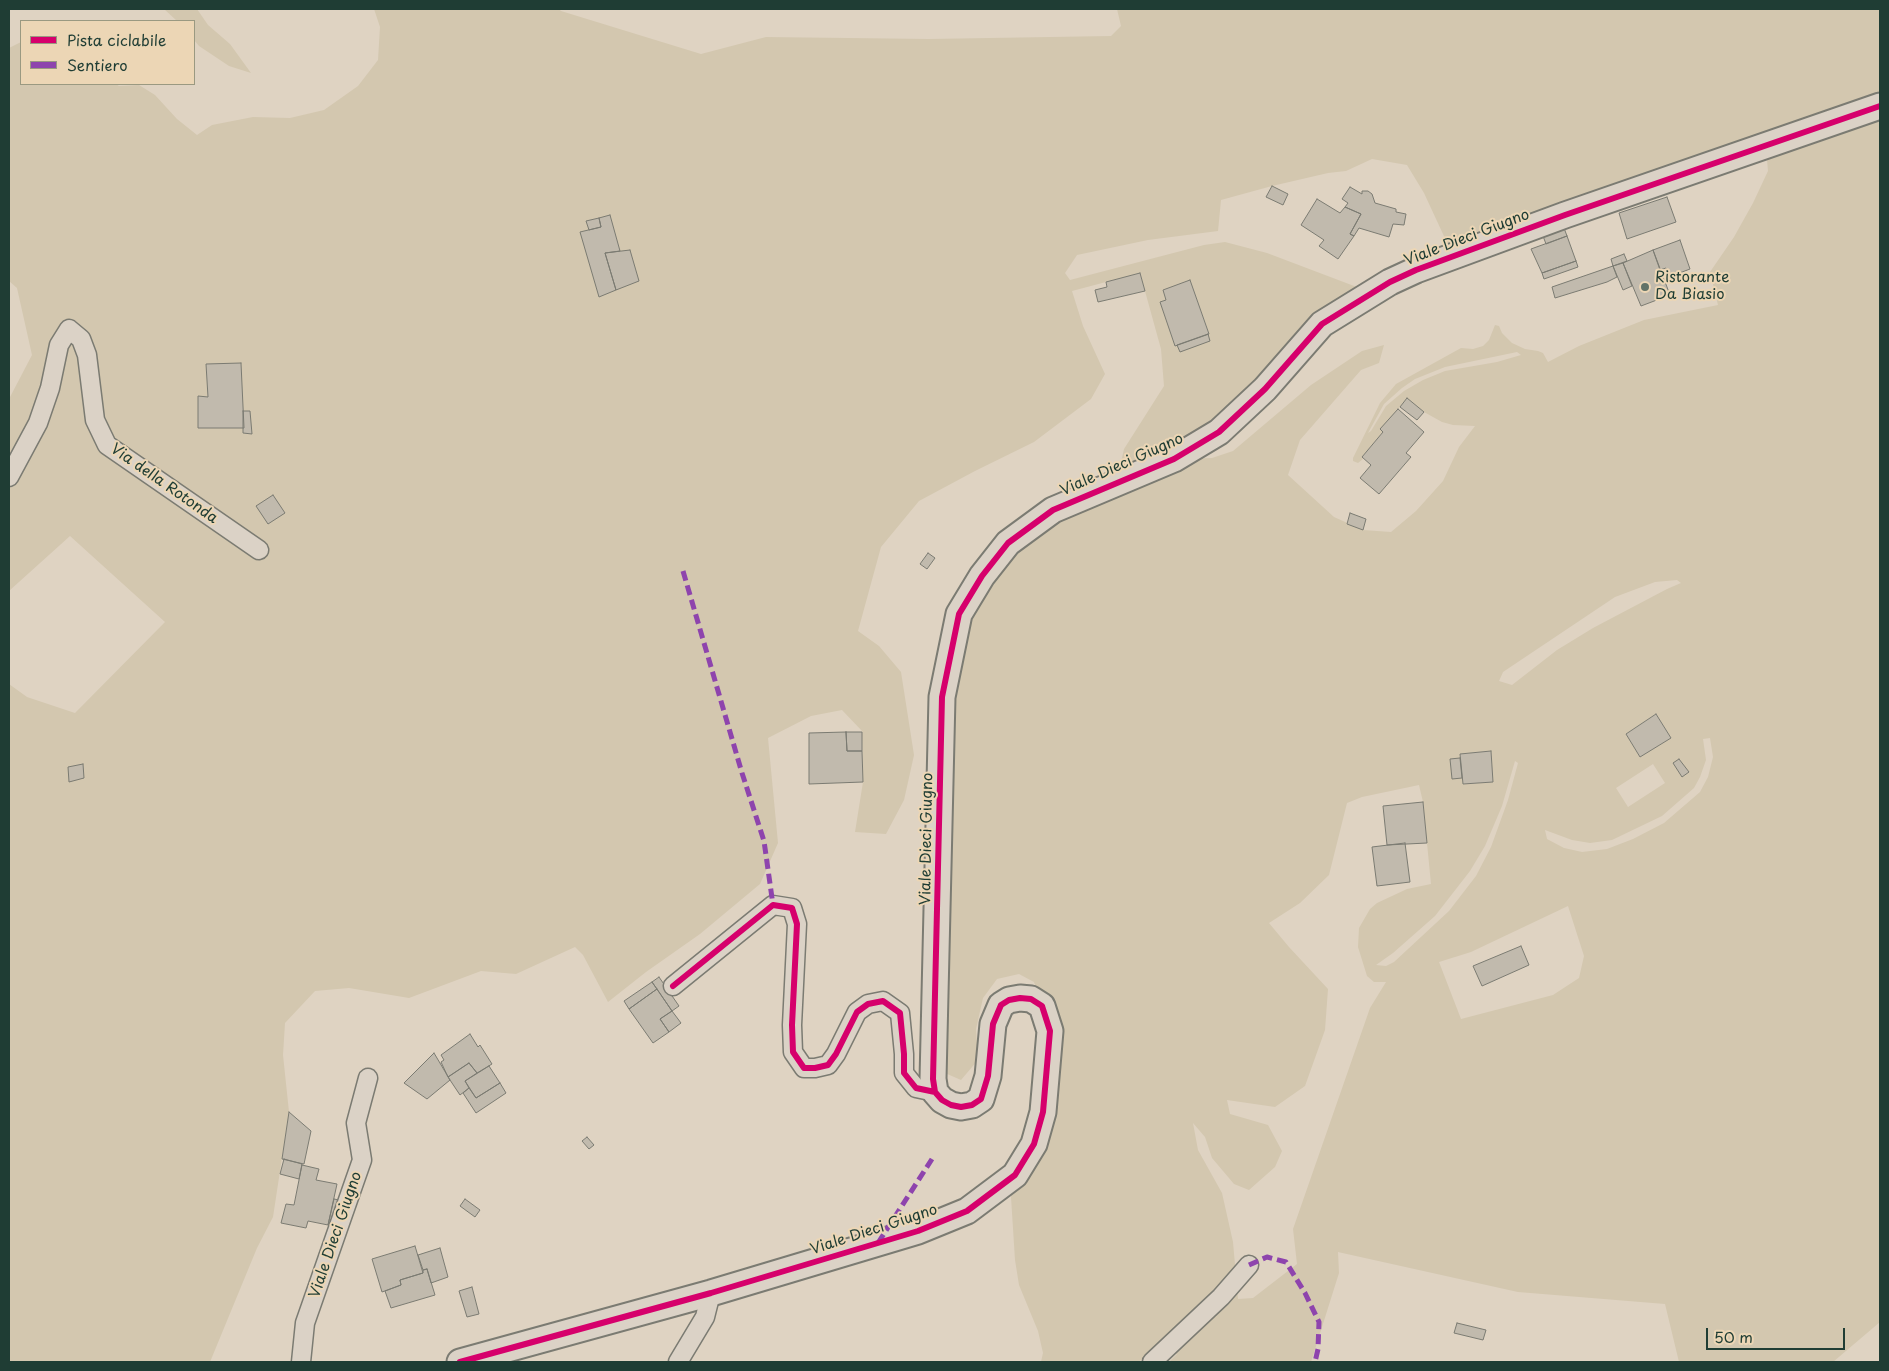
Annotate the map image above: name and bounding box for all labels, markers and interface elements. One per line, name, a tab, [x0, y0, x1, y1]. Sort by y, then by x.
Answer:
legend	[20, 20, 195, 85]
text: Pista ciclabile	[67, 28, 166, 51]
text: Sentiero	[67, 53, 128, 76]
street label: Viale Dieci Giugno	[1402, 206, 1532, 270]
place label: Ristorante Da Biasio	[1655, 269, 1729, 304]
marker: Ristorante Da Biasio	[1639, 281, 1651, 293]
street label: Viale Dieci Giugno	[1058, 430, 1186, 500]
street label: Via della Rotonda	[107, 440, 221, 528]
street label: Viale Dieci Giugno	[917, 773, 937, 905]
street label: Viale Dieci Giugno	[306, 1169, 366, 1301]
street label: Viale Dieci Giugno	[808, 1201, 940, 1259]
scale bar	[1709, 1318, 1848, 1350]
text: 50 m	[1714, 1325, 1753, 1348]

